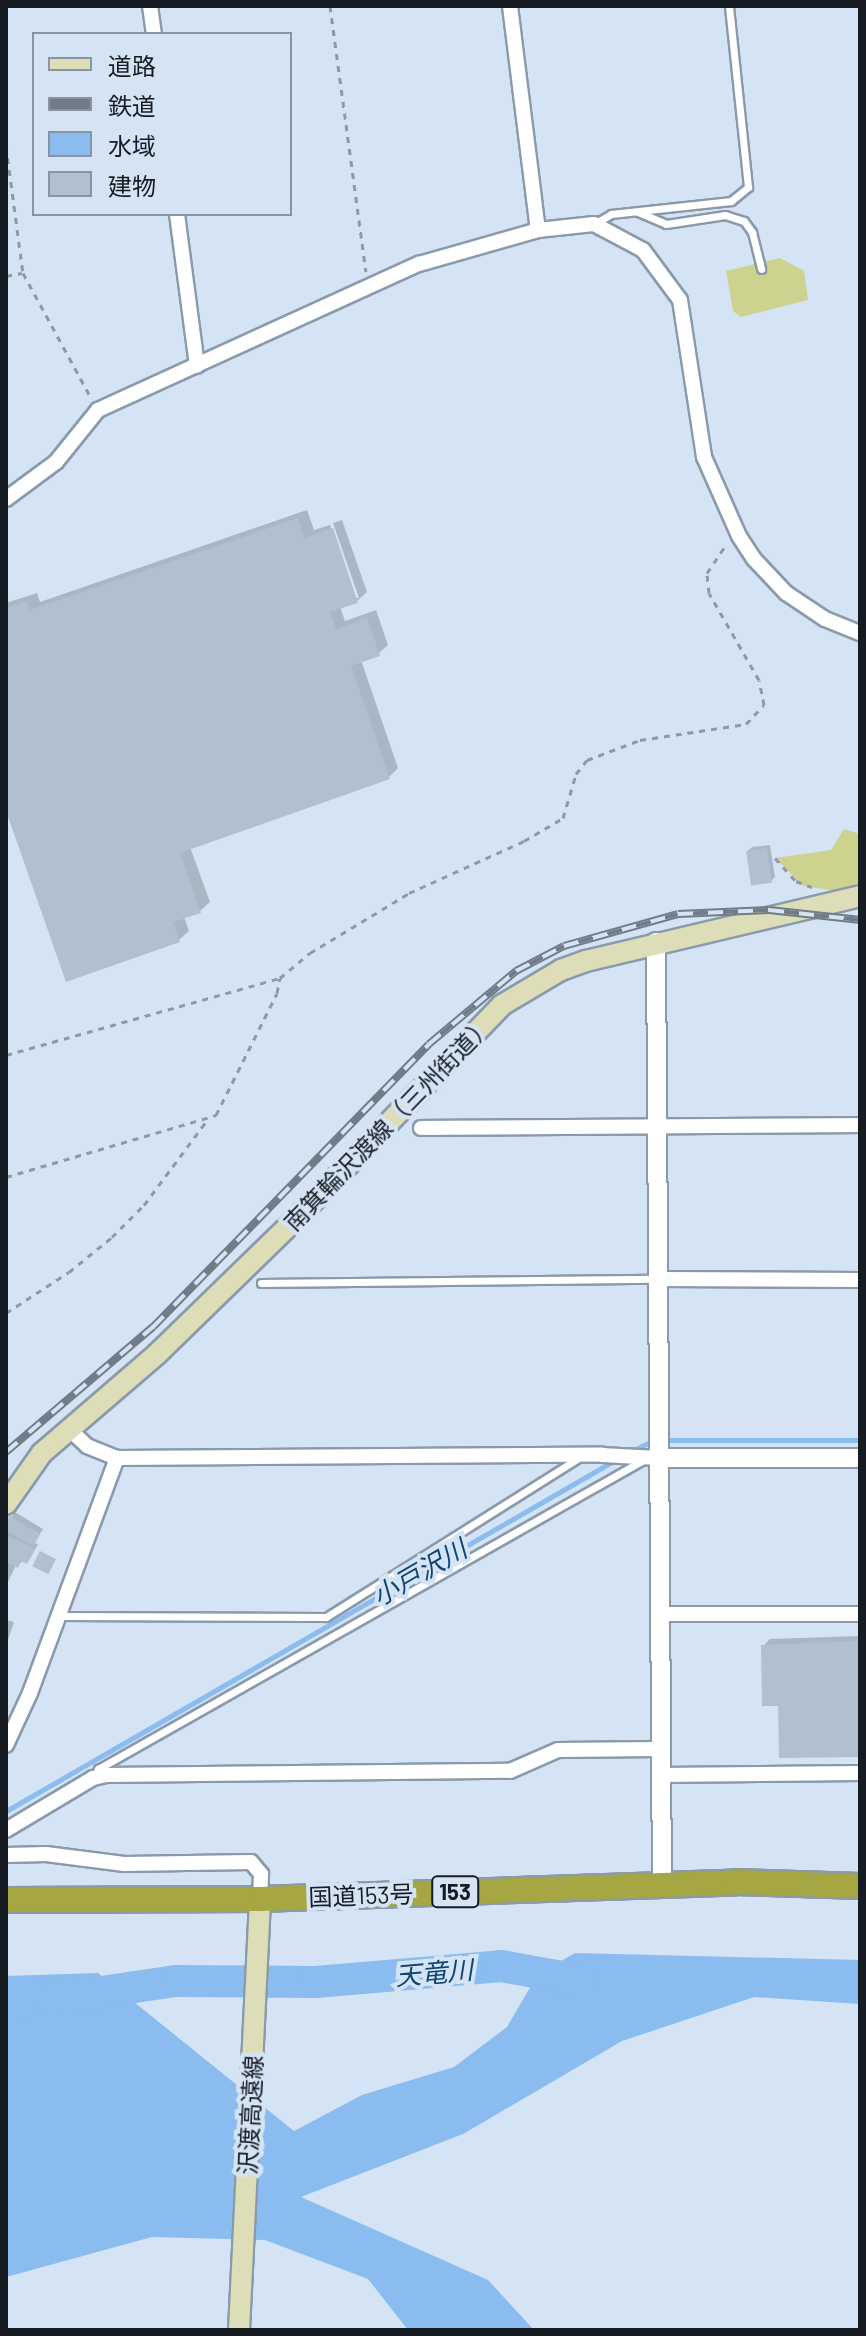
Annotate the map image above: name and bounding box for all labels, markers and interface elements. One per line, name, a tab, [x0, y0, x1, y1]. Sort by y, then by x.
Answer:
legend	[32, 32, 292, 216]
text: 道路	[108, 51, 156, 80]
text: 鉄道	[108, 91, 156, 120]
text: 水域	[108, 131, 156, 160]
text: 建物	[108, 171, 156, 200]
street label: 南箕輪沢渡線（三州街道）	[278, 1009, 498, 1237]
water label: 小戸沢川	[366, 1532, 472, 1612]
road number: 153	[431, 1874, 479, 1910]
street label: 国道153号	[308, 1879, 414, 1911]
water label: 天竜川	[394, 1953, 474, 1991]
street label: 沢渡高遠線	[232, 2054, 268, 2176]

